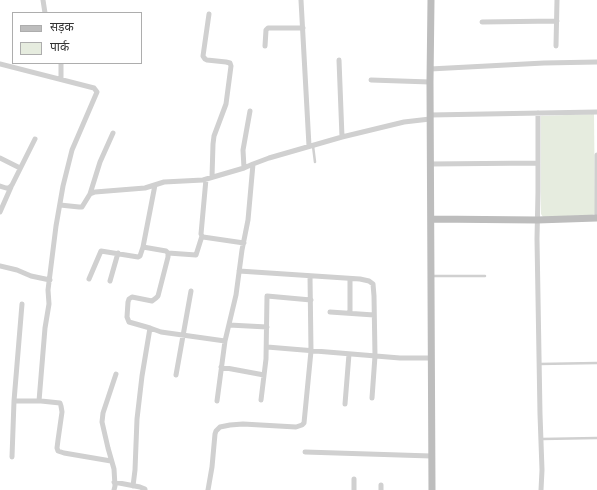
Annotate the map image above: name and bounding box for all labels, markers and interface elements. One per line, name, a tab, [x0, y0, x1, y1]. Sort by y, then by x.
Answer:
legend	[12, 12, 142, 64]
text: सड़क	[50, 20, 74, 34]
text: पार्क	[50, 40, 69, 54]

